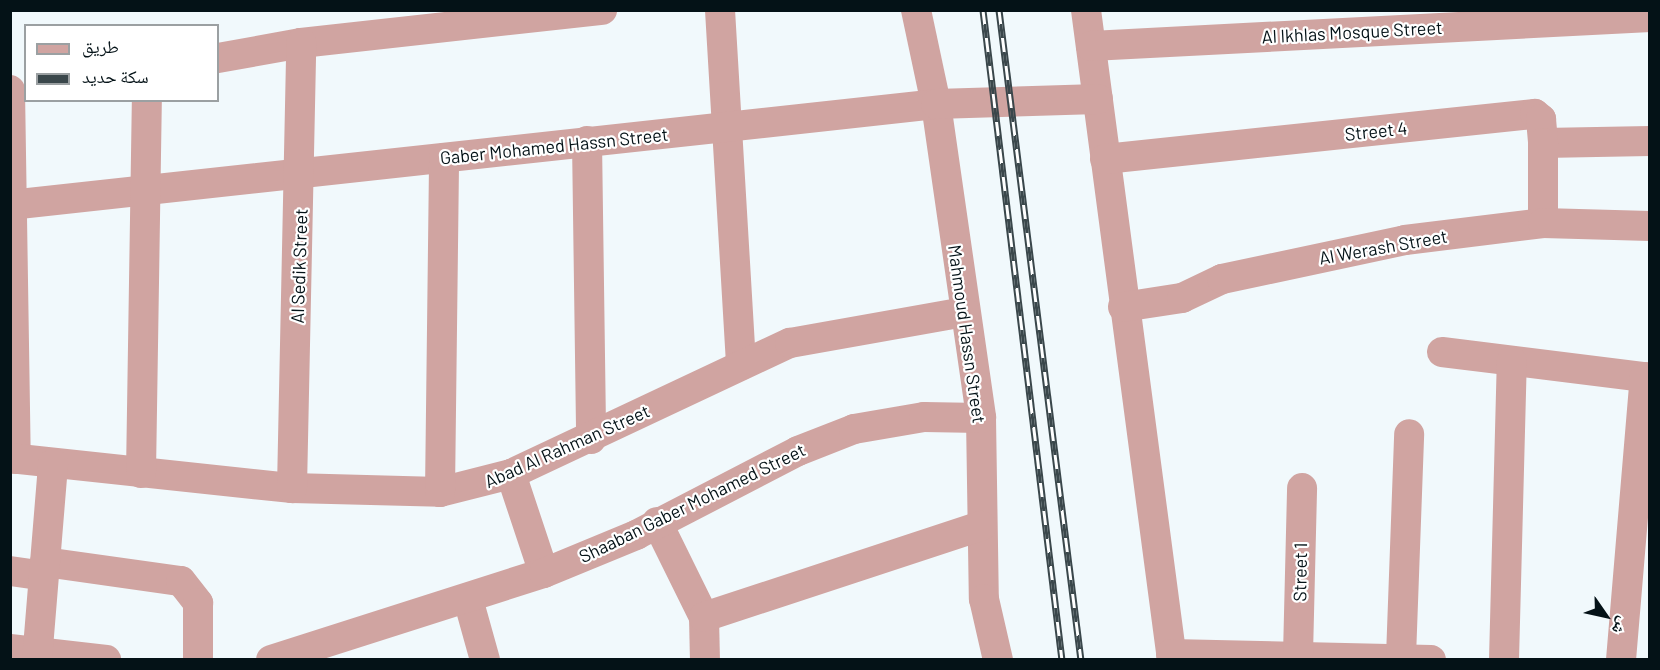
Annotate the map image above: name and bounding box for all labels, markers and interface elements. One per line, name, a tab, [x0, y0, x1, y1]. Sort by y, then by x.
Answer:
street label: Al Ikhlas Mosque Street	[1261, 16, 1443, 48]
legend	[24, 24, 219, 102]
text: طريق	[82, 35, 119, 57]
text: سكة حديد	[82, 65, 149, 87]
street label: Street 4	[1344, 117, 1408, 145]
street label: Gaber Mohamed Hassn Street	[439, 123, 669, 169]
street label: Al Sedik Street	[286, 208, 312, 324]
street label: Al Werash Street	[1317, 225, 1449, 269]
street label: Mahmoud Hassn Street	[944, 243, 990, 425]
street label: Abad Al Rahman Street	[481, 400, 653, 492]
street label: Shaaban Gaber Mohamed Street	[575, 439, 809, 567]
street label: Street 1	[1289, 542, 1311, 602]
north arrow	[1576, 586, 1636, 646]
text: ش	[1609, 614, 1634, 639]

